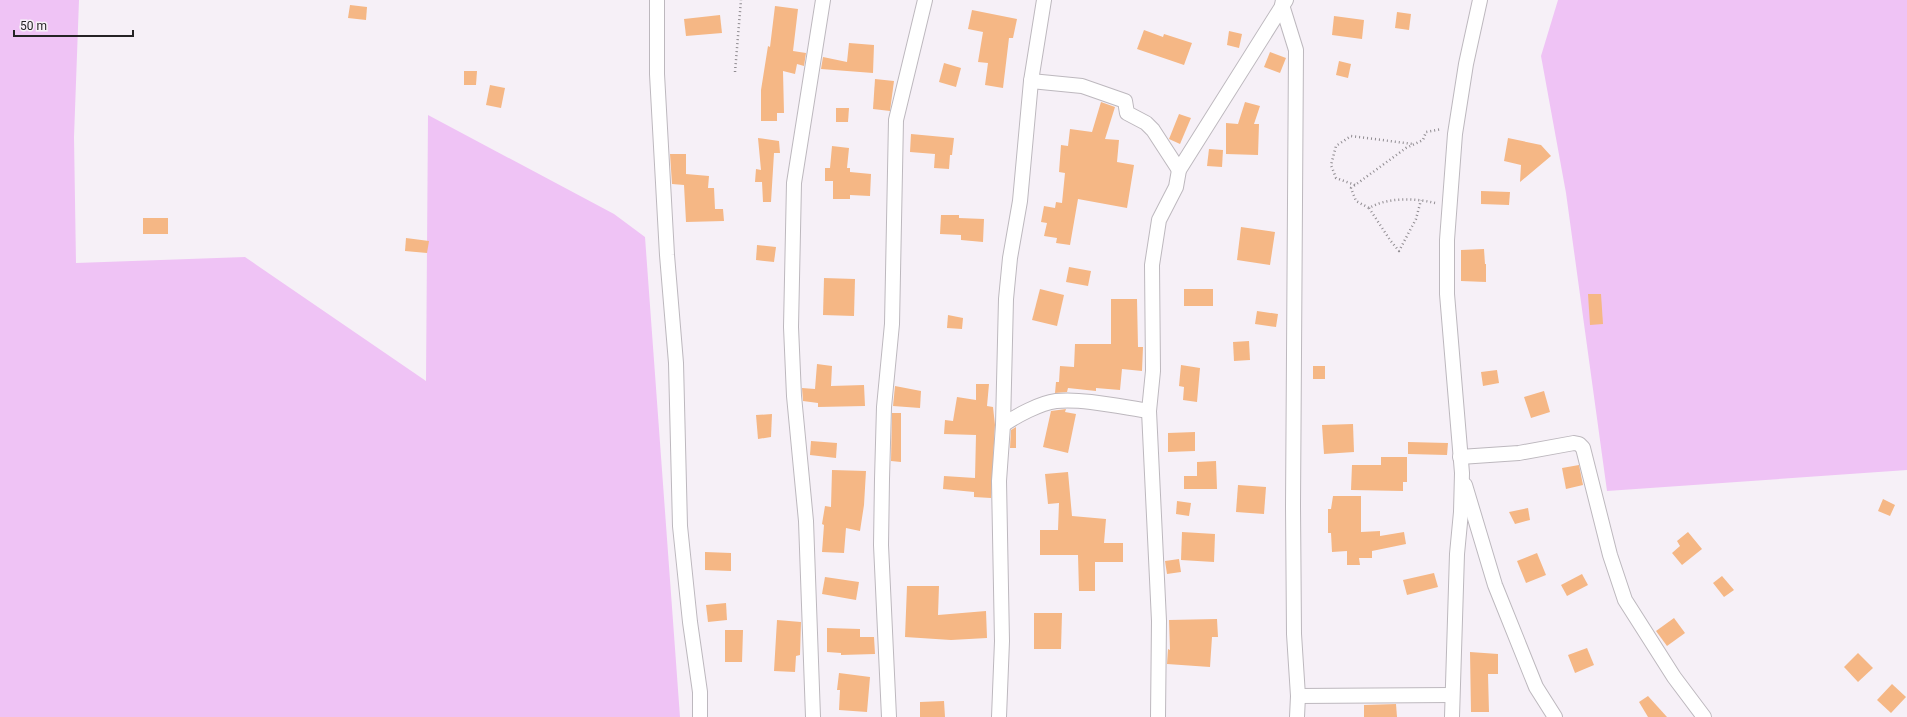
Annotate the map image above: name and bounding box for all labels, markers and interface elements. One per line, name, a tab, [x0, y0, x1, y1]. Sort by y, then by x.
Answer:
scale bar	[14, 12, 133, 38]
text: 50 m	[20, 19, 47, 33]

